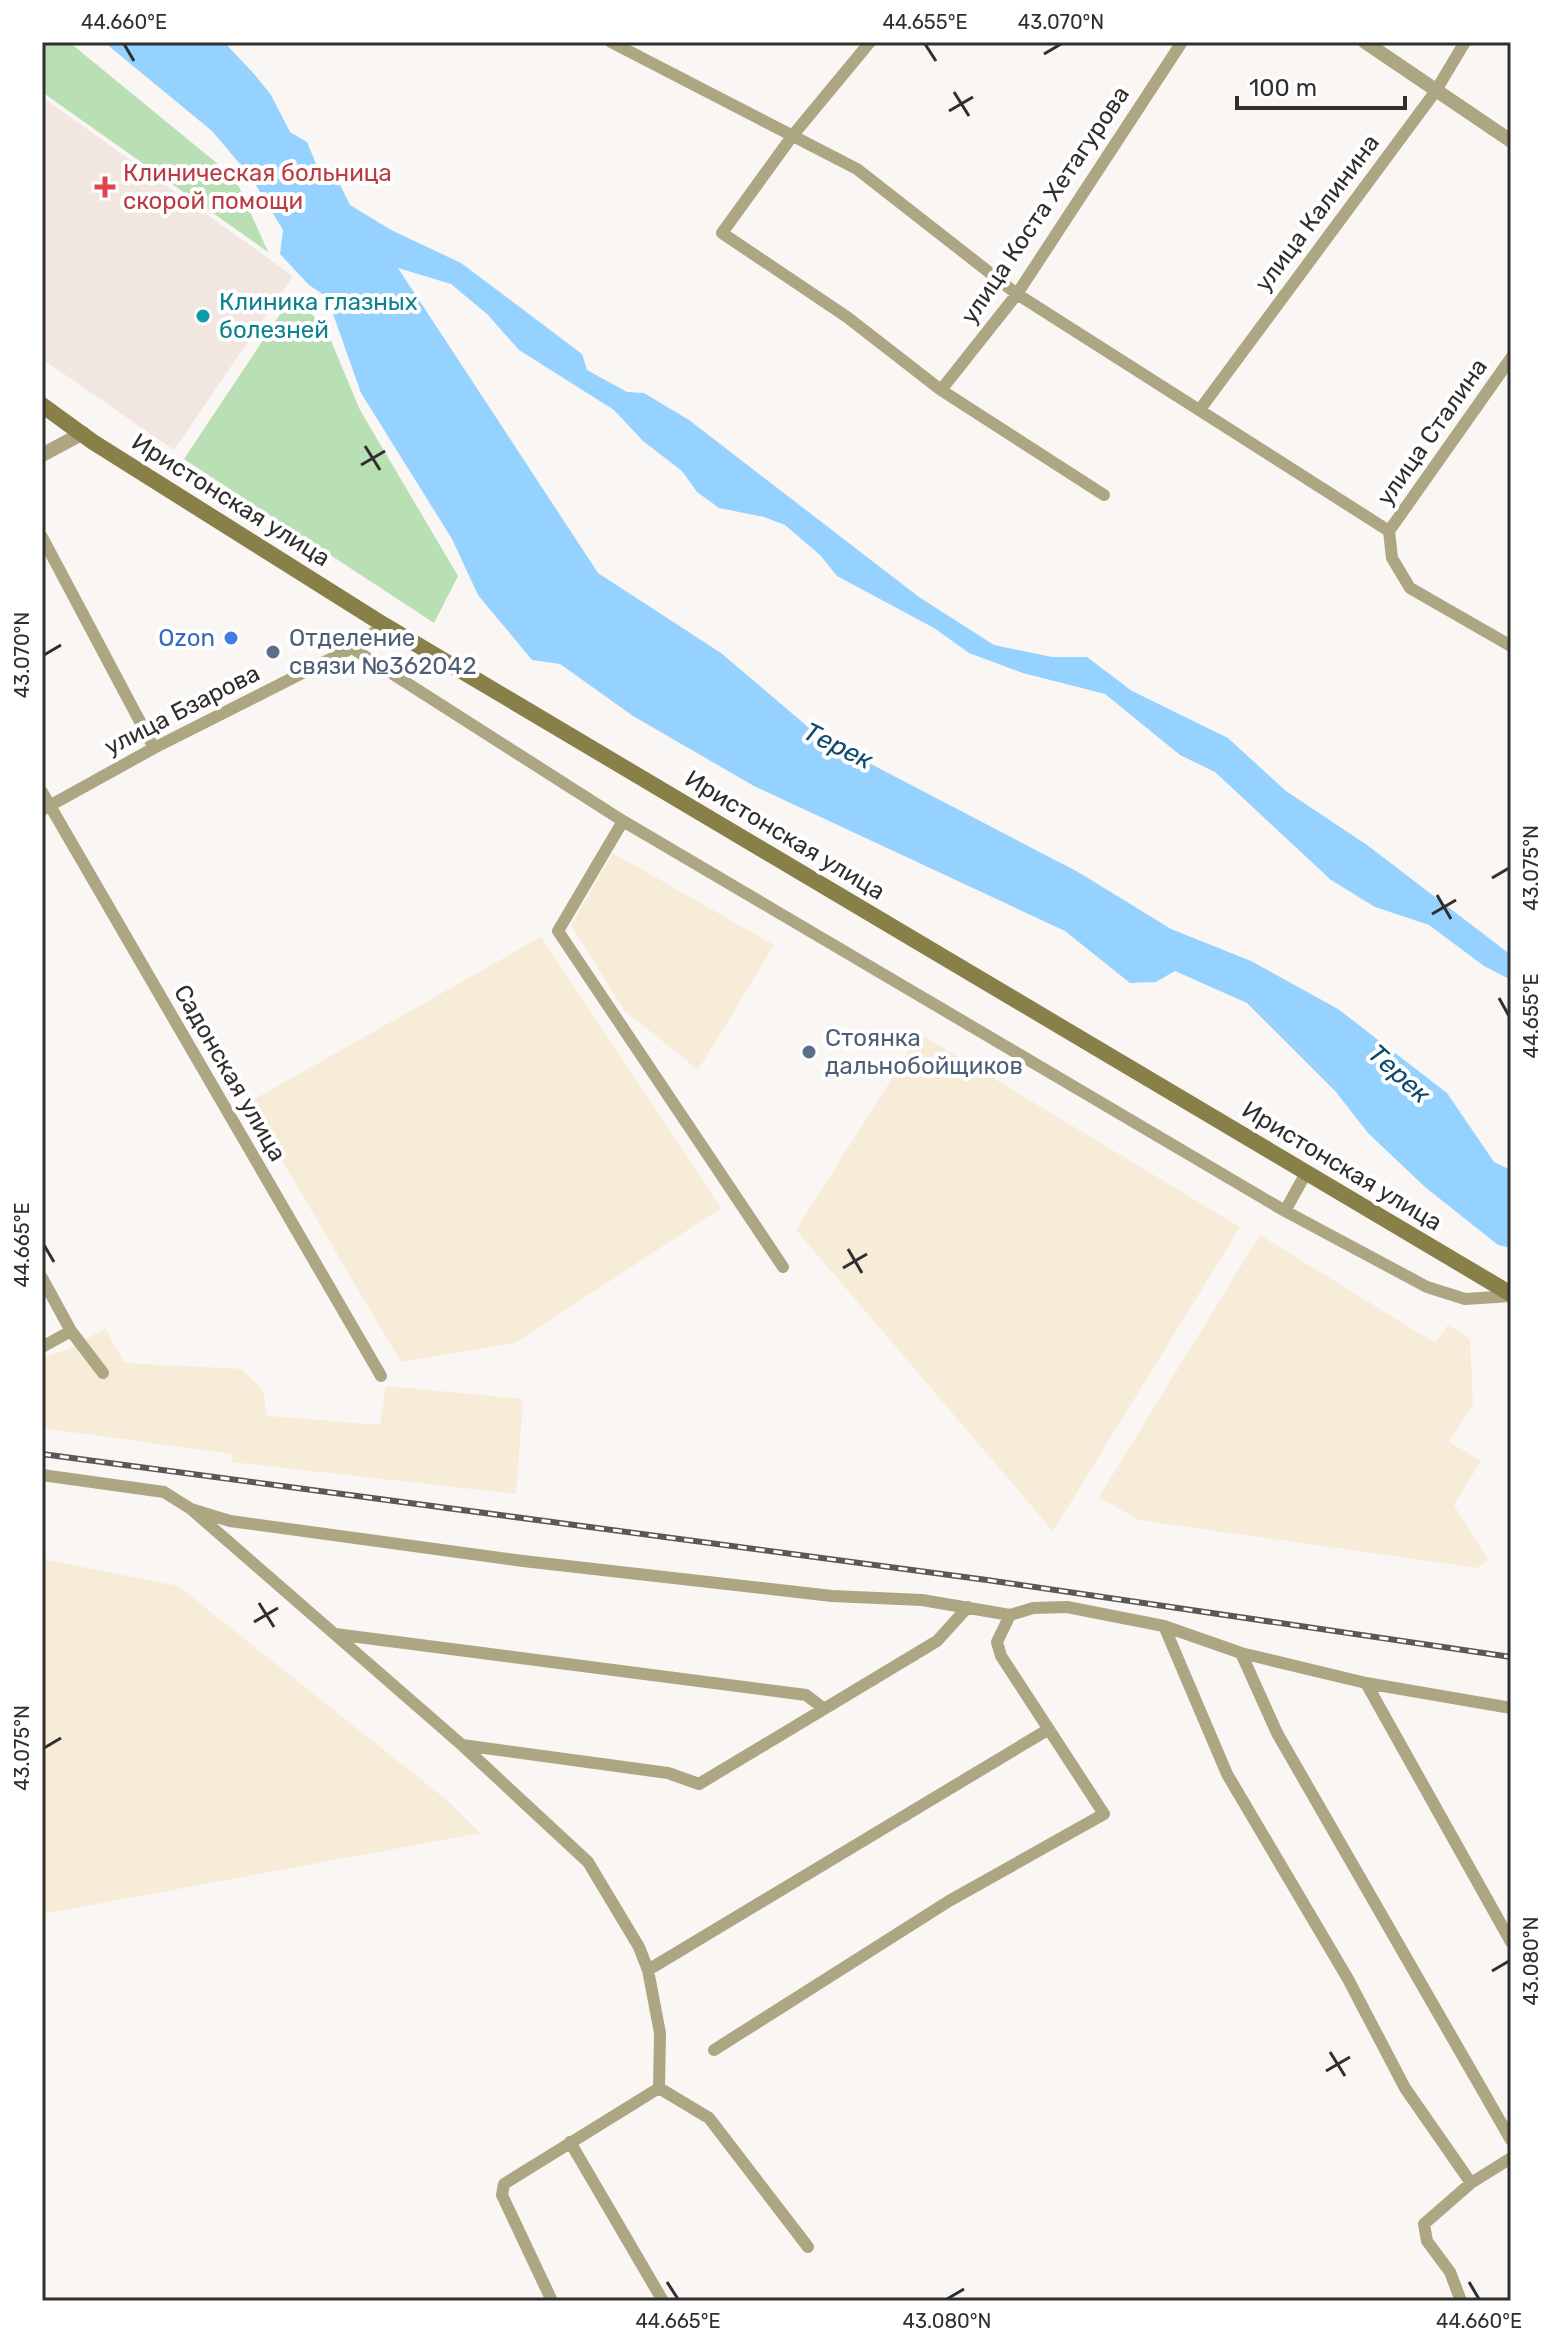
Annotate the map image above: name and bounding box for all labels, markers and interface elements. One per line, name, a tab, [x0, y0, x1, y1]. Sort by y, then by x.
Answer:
text: 44.660°E	[81, 10, 167, 34]
text: 44.655°E	[882, 10, 968, 34]
text: 43.070°N	[1018, 10, 1104, 34]
scale bar	[1237, 60, 1405, 110]
text: 100 m	[1249, 74, 1317, 102]
street label: улица Коста Хетагурова	[955, 81, 1135, 329]
street label: улица Калинина	[1249, 129, 1385, 297]
place label: Клиническая больница скорой помощи	[123, 159, 392, 215]
marker: Клиническая больница скорой помощи	[94, 176, 116, 198]
place label: Клиника глазных болезней	[219, 288, 418, 344]
marker: Клиника глазных болезней	[194, 307, 212, 325]
street label: улица Сталина	[1371, 353, 1493, 511]
street label: Иристонская улица	[127, 428, 335, 572]
text: 43.070°N	[10, 612, 34, 698]
place label: Ozon	[158, 624, 215, 652]
place label: Отделение связи №362042	[289, 624, 477, 680]
marker: Ozon	[222, 629, 240, 647]
marker: Отделение связи №362042	[264, 643, 282, 661]
street label: улица Бзарова	[100, 659, 264, 761]
water label: Терек	[798, 716, 878, 776]
street label: Иристонская улица	[680, 764, 890, 906]
text: 43.075°N	[1519, 825, 1543, 911]
text: 44.655°E	[1519, 973, 1543, 1059]
street label: Садонская улица	[168, 980, 292, 1166]
place label: Стоянка дальнобойщиков	[825, 1024, 1023, 1080]
water label: Терек	[1361, 1038, 1437, 1110]
marker: Стоянка дальнобойщиков	[800, 1043, 818, 1061]
street label: Иристонская улица	[1237, 1095, 1447, 1237]
text: 44.665°E	[10, 1202, 34, 1288]
text: 43.075°N	[10, 1705, 34, 1791]
text: 43.080°N	[1519, 1917, 1543, 2005]
text: 44.665°E	[635, 2309, 721, 2333]
text: 43.080°N	[903, 2309, 991, 2333]
text: 44.660°E	[1436, 2309, 1522, 2333]

